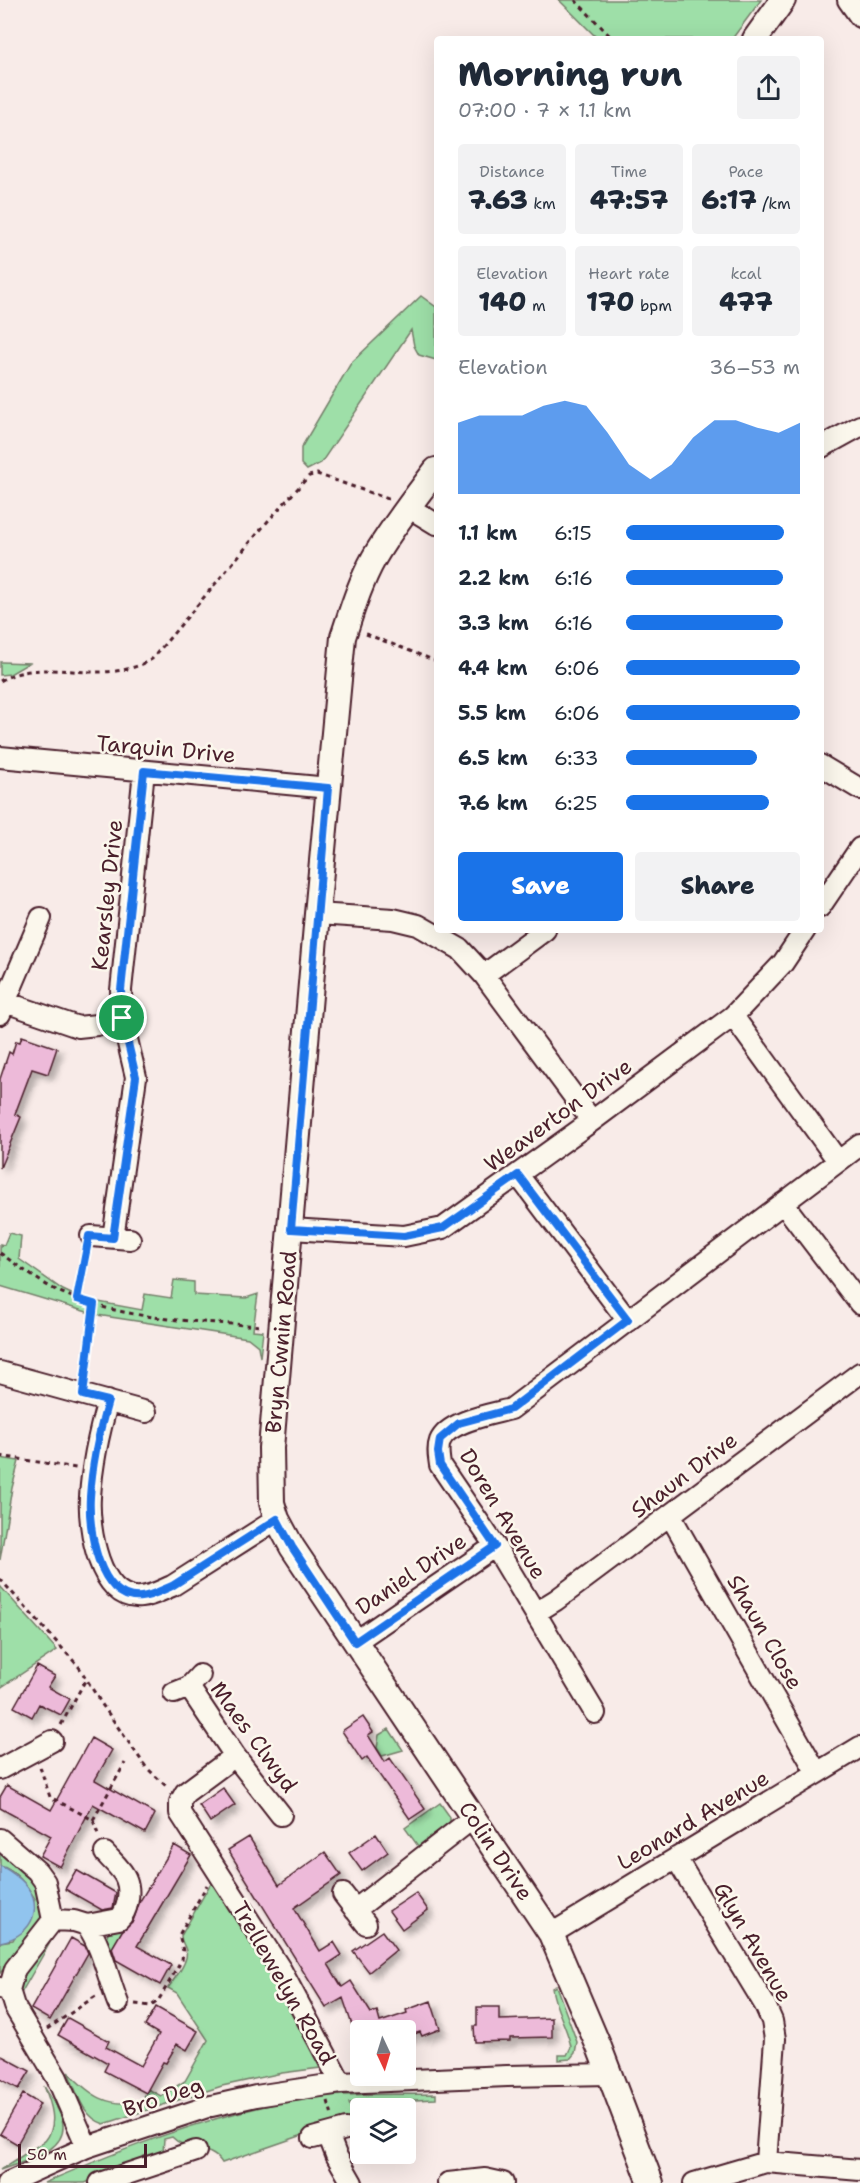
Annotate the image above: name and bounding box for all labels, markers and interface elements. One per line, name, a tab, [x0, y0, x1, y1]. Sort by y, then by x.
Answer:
text: Morning run	[458, 52, 682, 97]
button: share	[737, 56, 800, 119]
text: 07:00 · 7 × 1.1 km	[458, 97, 631, 123]
text: Distance	[479, 161, 545, 182]
text: Time	[611, 161, 647, 182]
text: Pace	[728, 161, 764, 182]
text: 7.63	[468, 182, 528, 217]
text: 47:57	[590, 182, 668, 217]
text: 6:17	[701, 182, 757, 217]
text: km	[528, 193, 556, 214]
text: /km	[757, 193, 791, 214]
text: Elevation	[476, 263, 548, 284]
text: Heart rate	[588, 263, 670, 284]
text: kcal	[730, 263, 762, 284]
text: 140	[478, 284, 526, 319]
text: 170	[586, 284, 634, 319]
text: 477	[719, 284, 773, 319]
text: m	[526, 295, 546, 316]
text: bpm	[634, 295, 672, 316]
text: Elevation	[458, 354, 548, 380]
text: 36–53 m	[709, 354, 800, 380]
text: 1.1 km	[458, 520, 517, 546]
text: 6:15	[554, 520, 592, 546]
text: 2.2 km	[458, 565, 529, 591]
text: 6:16	[554, 565, 593, 591]
text: 3.3 km	[458, 610, 529, 636]
text: 6:16	[554, 610, 593, 636]
text: 4.4 km	[458, 655, 527, 681]
text: 6:06	[554, 655, 600, 681]
text: 5.5 km	[458, 700, 526, 726]
text: 6:06	[554, 700, 600, 726]
street label: Tarquin Drive	[95, 728, 237, 770]
text: 6.5 km	[458, 745, 528, 771]
text: 6:33	[554, 745, 599, 771]
text: 7.6 km	[458, 790, 528, 816]
text: 6:25	[554, 790, 598, 816]
street label: Kearsley Drive	[85, 818, 129, 972]
button: Save	[458, 852, 623, 921]
button: Share	[635, 852, 800, 921]
pin	[96, 992, 147, 1043]
icon: arrive	[105, 1001, 138, 1034]
street label: Weaverton Drive	[478, 1052, 638, 1178]
street label: Bryn Cwnin Road	[259, 1249, 303, 1435]
street label: Shaun Drive	[625, 1425, 743, 1525]
street label: Doren Avenue	[453, 1443, 553, 1585]
street label: Daniel Drive	[350, 1526, 472, 1622]
street label: Shaun Close	[720, 1569, 810, 1695]
street label: Maes Clwyd	[204, 1676, 304, 1798]
street label: Leonard Avenue	[612, 1763, 774, 1877]
street label: Colin Drive	[452, 1796, 540, 1906]
street label: Glyn Avenue	[707, 1877, 799, 2007]
street label: Trellewelyn Road	[225, 1896, 343, 2070]
north arrow	[350, 2020, 416, 2086]
map controls	[350, 2020, 416, 2164]
street label: Bro Deg	[119, 2070, 207, 2124]
button: layers	[350, 2098, 416, 2164]
scale bar	[18, 2141, 147, 2168]
text: 50 m	[27, 2144, 67, 2165]

